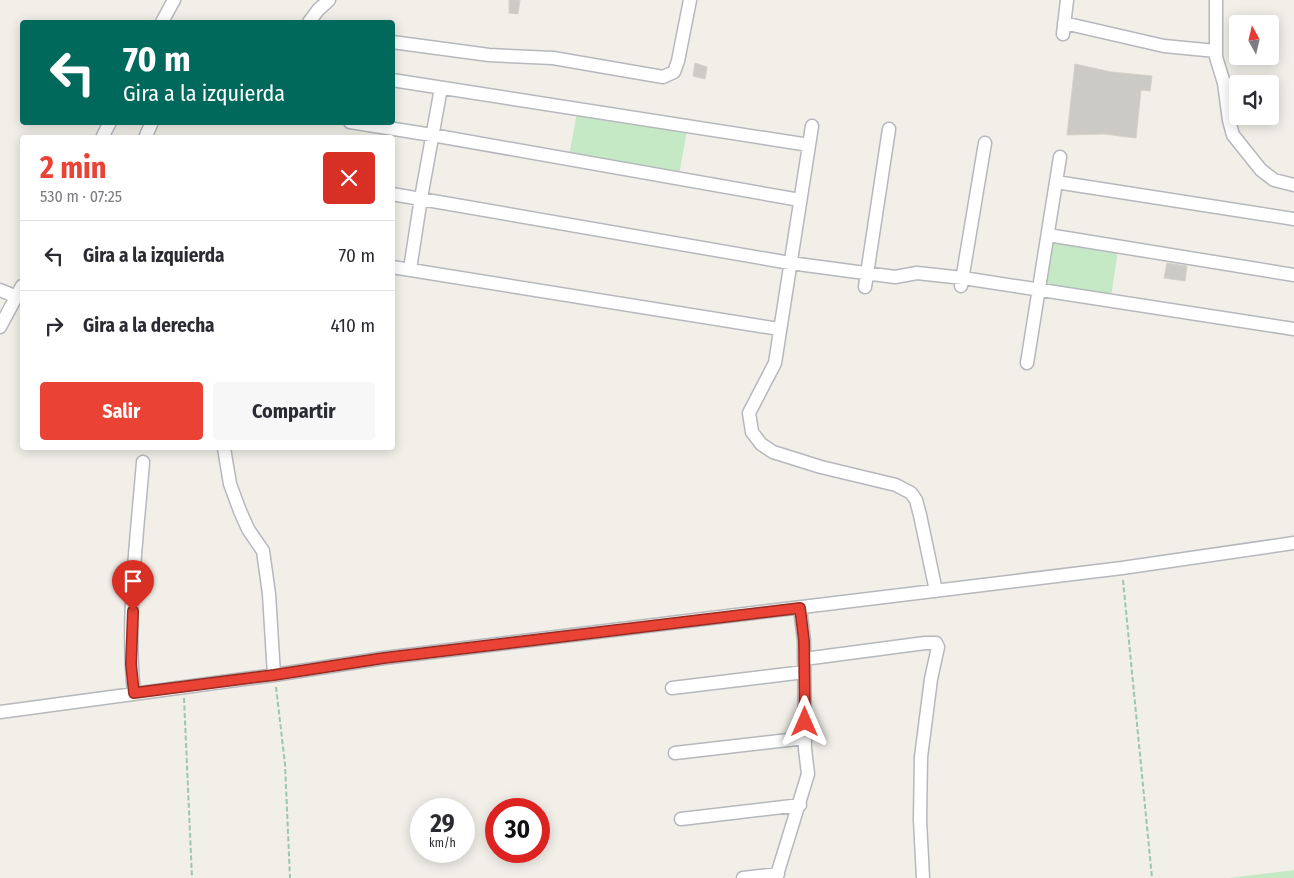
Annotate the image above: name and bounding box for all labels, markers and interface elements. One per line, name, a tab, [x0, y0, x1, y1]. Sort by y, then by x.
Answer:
north arrow	[1229, 15, 1279, 65]
map controls	[1229, 15, 1279, 125]
text: 70 m	[123, 38, 191, 80]
icon: left	[40, 40, 105, 105]
button: sound	[1229, 75, 1279, 125]
text: Gira a la izquierda	[123, 80, 285, 107]
text: 2 min	[40, 150, 107, 186]
button: close	[323, 152, 375, 204]
text: 530 m · 07:25	[40, 187, 122, 206]
icon: left	[40, 242, 68, 270]
text: Gira a la izquierda	[83, 244, 225, 267]
text: 70 m	[339, 244, 375, 267]
icon: right	[40, 312, 68, 340]
text: Gira a la derecha	[83, 314, 215, 337]
text: 410 m	[330, 314, 375, 337]
button: Salir	[40, 382, 203, 440]
button: Compartir	[213, 382, 375, 440]
pin	[112, 560, 154, 611]
icon: arrive	[119, 567, 147, 595]
position arrow	[778, 695, 830, 747]
speed limit sign: 30	[485, 798, 550, 863]
text: 29	[430, 809, 455, 839]
text: km/h	[429, 836, 456, 850]

